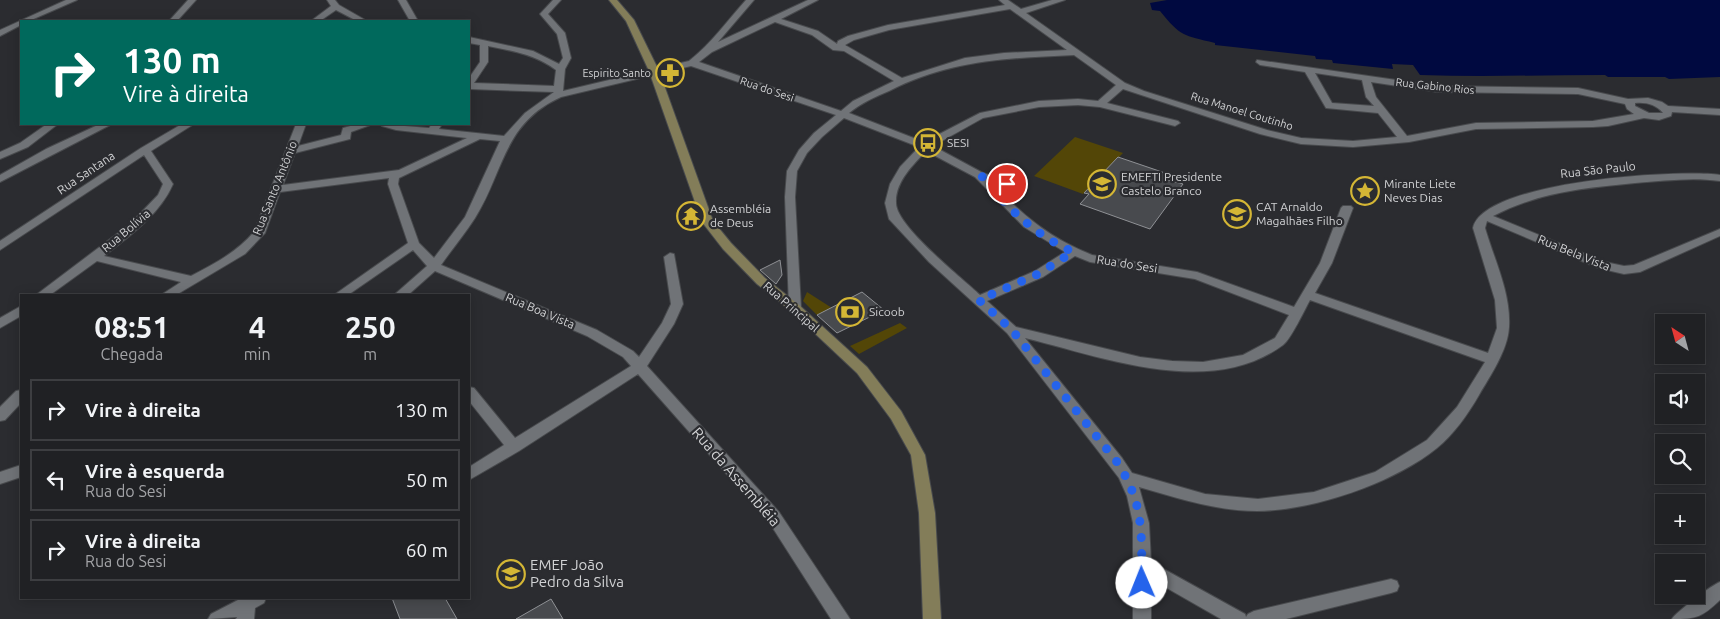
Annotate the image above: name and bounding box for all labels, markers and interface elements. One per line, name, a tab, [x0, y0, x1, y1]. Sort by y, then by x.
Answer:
icon: right	[40, 40, 105, 105]
text: 130 m	[123, 40, 221, 80]
pharmacy icon: Espirito Santo	[655, 58, 685, 88]
place label: Espirito Santo	[582, 67, 651, 79]
street label: Rua do Sesi	[739, 74, 795, 104]
street label: Rua Gabino Rios	[1395, 76, 1475, 96]
text: Vire à direita	[123, 81, 249, 106]
street label: Rua Manoel Coutinho	[1189, 90, 1295, 132]
bus stop icon: SESI	[913, 128, 943, 158]
place label: SESI	[947, 136, 969, 149]
street label: Rua Santo Antônio	[250, 139, 299, 237]
street label: Rua Santana	[55, 149, 117, 197]
street label: Rua São Paulo	[1560, 159, 1636, 180]
pin	[986, 163, 1028, 205]
school or university icon: EMEFTI Presidente Castelo Branco	[1087, 169, 1117, 199]
icon: arrive	[993, 170, 1021, 198]
place label: EMEFTI Presidente Castelo Branco	[1121, 170, 1222, 197]
place icon: Mirante Liete Neves Dias	[1350, 176, 1380, 206]
place label: Mirante Liete Neves Dias	[1384, 177, 1456, 204]
school or university icon: CAT Arnaldo Magalhães Filho	[1222, 199, 1252, 229]
place label: CAT Arnaldo Magalhães Filho	[1256, 200, 1343, 227]
temple icon: Assembléia de Deus	[676, 201, 706, 231]
place label: Assembléia de Deus	[710, 202, 771, 229]
street label: Rua Bolívia	[99, 207, 152, 255]
street label: Rua Bela Vista	[1536, 232, 1612, 273]
street label: Rua do Sesi	[1096, 252, 1158, 275]
street label: Rua Principal	[761, 279, 822, 334]
street label: Rua Boa Vista	[504, 290, 577, 331]
bank icon: Sicoob	[835, 297, 865, 327]
place label: Sicoob	[869, 305, 905, 318]
text: 08:51	[94, 310, 169, 344]
text: 4	[249, 310, 266, 344]
text: 250	[345, 310, 396, 344]
north arrow	[1655, 314, 1705, 364]
map controls	[1655, 314, 1705, 604]
text: Chegada	[100, 345, 163, 363]
text: min	[244, 345, 271, 363]
text: m	[363, 345, 377, 363]
button: sound	[1655, 374, 1705, 424]
icon: right	[42, 396, 70, 424]
text: Vire à direita	[85, 399, 201, 421]
text: 130 m	[395, 399, 448, 421]
street label: Rua da Assembléia	[689, 424, 784, 530]
button: search	[1655, 434, 1705, 484]
text: Vire à esquerda	[85, 460, 225, 482]
icon: left	[42, 466, 70, 494]
text: 50 m	[406, 469, 448, 491]
text: Rua do Sesi	[85, 482, 166, 500]
button: +	[1655, 494, 1705, 544]
text: Vire à direita	[85, 530, 201, 552]
icon: right	[42, 536, 70, 564]
text: 60 m	[406, 539, 448, 561]
text: Rua do Sesi	[85, 552, 166, 570]
button: −	[1655, 554, 1705, 604]
place label: EMEF João Pedro da Silva	[530, 556, 624, 590]
position arrow	[1115, 556, 1167, 608]
school or university icon: EMEF João Pedro da Silva	[496, 559, 526, 589]

